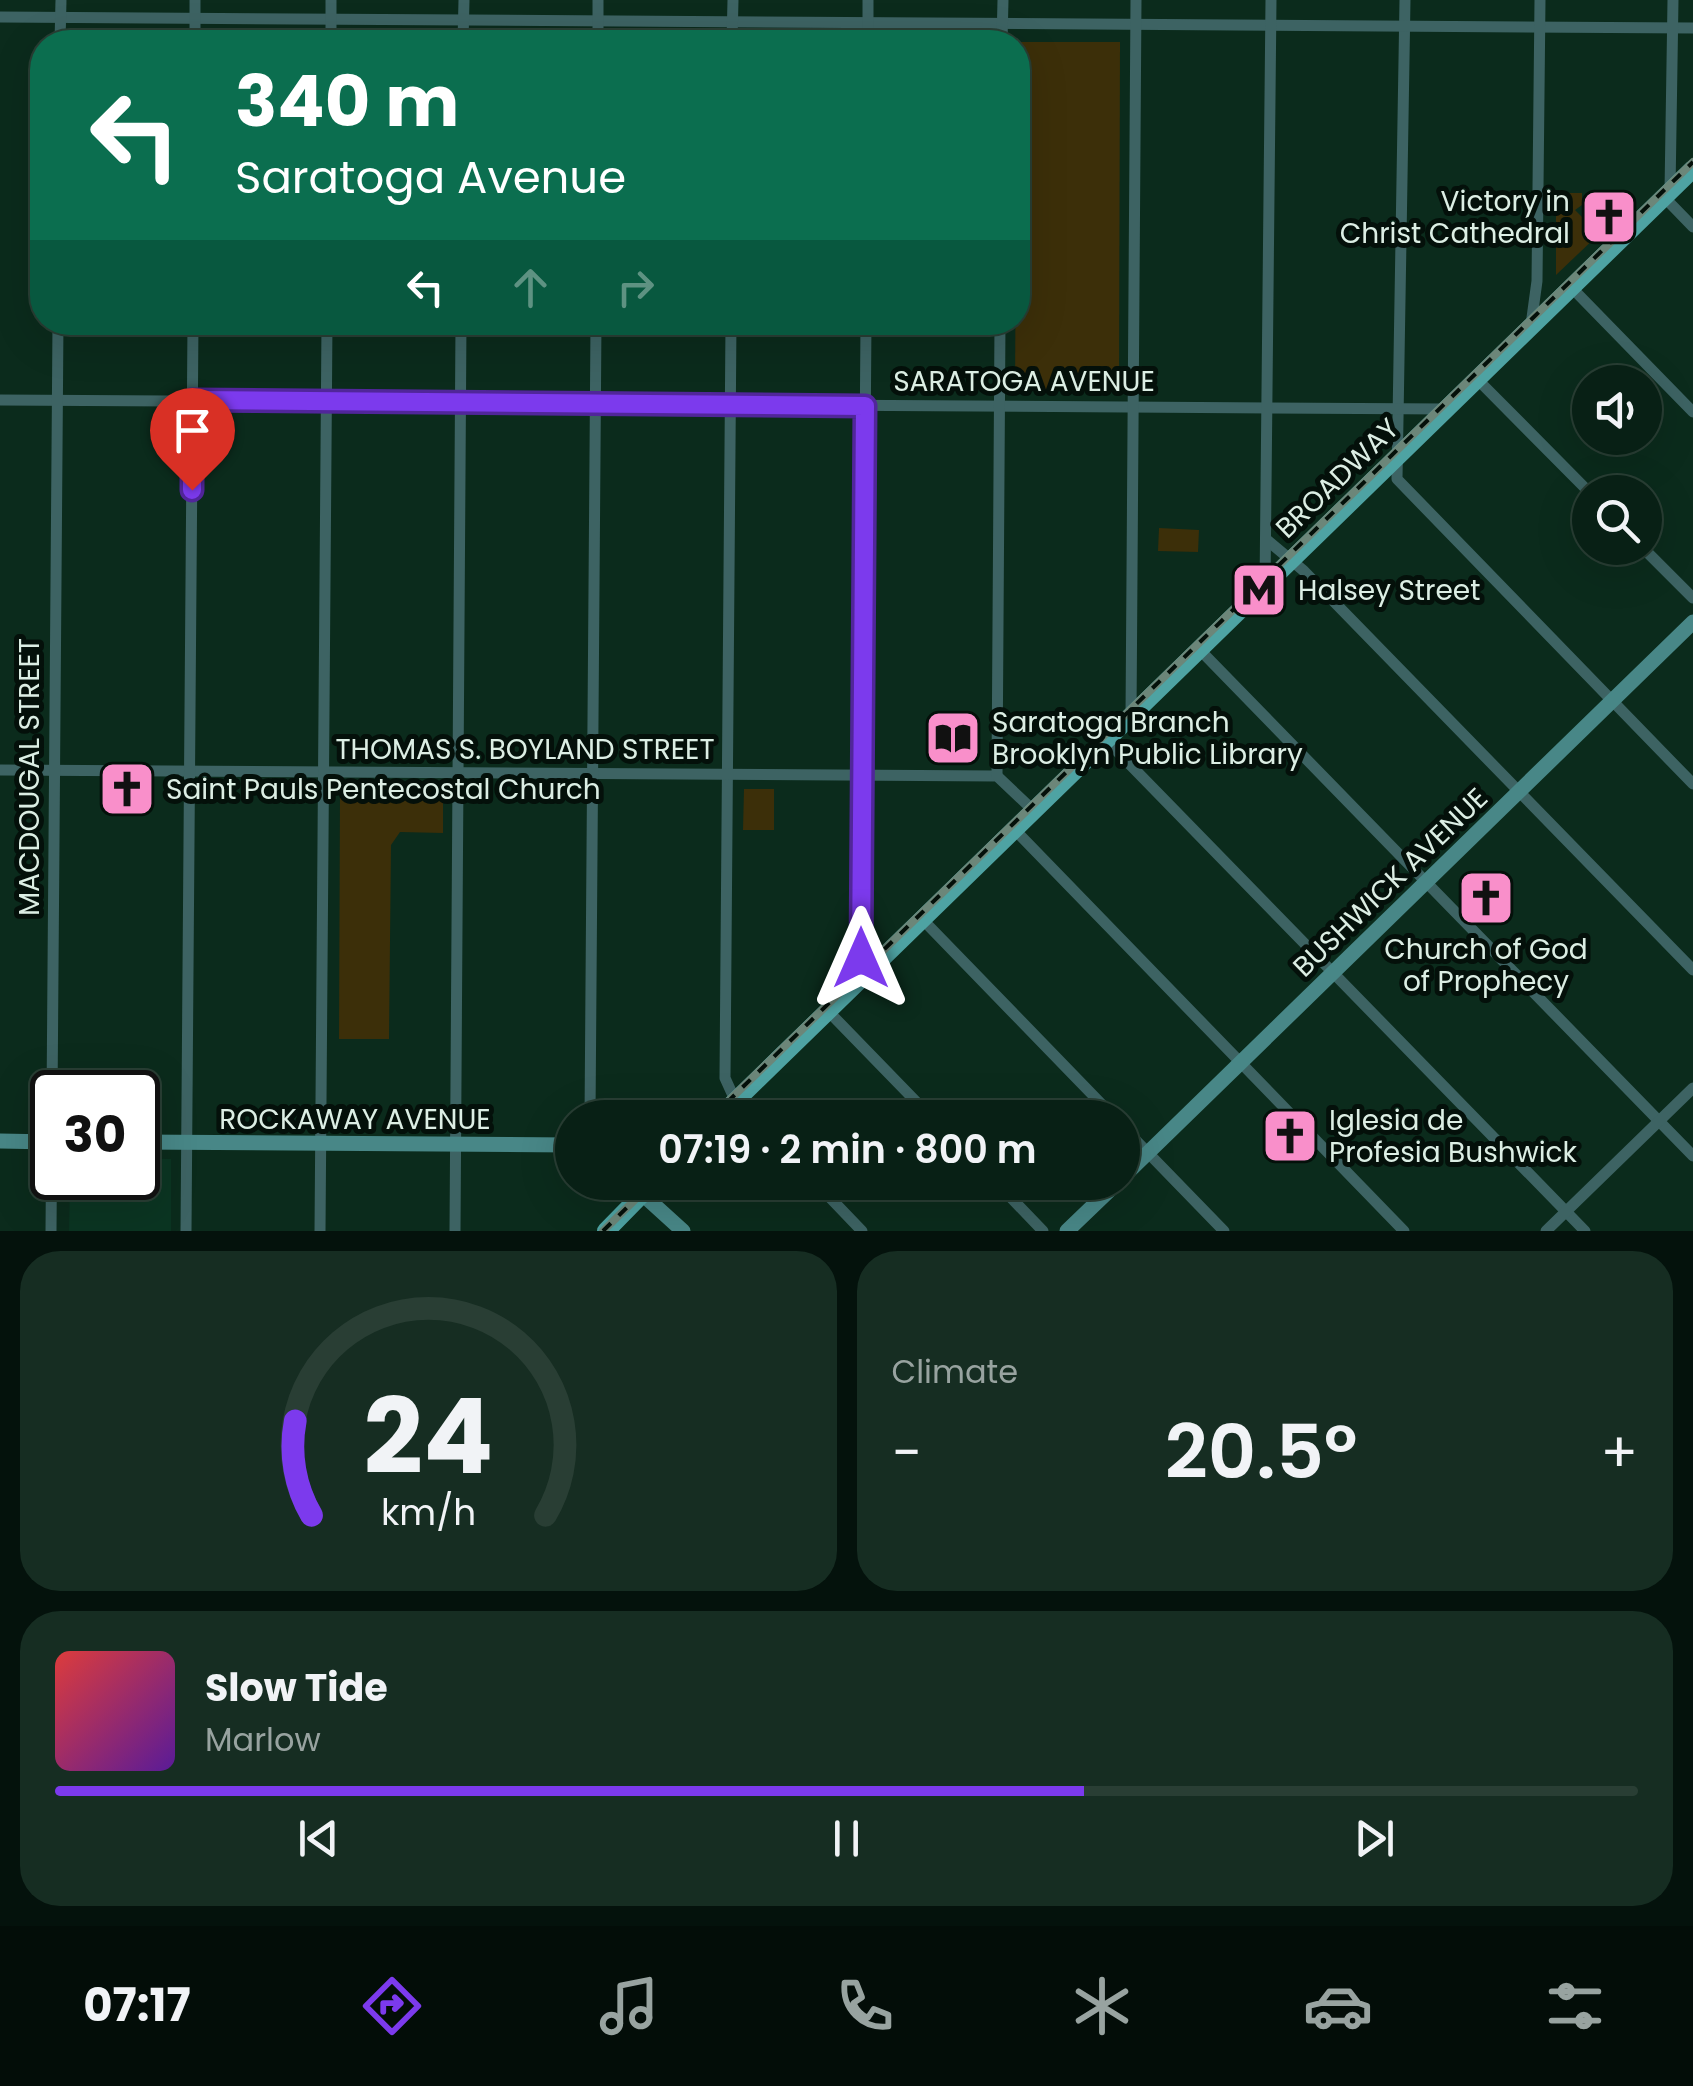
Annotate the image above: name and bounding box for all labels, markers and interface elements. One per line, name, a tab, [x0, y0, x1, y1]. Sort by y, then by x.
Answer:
text: 340 m	[235, 52, 459, 151]
icon: left	[70, 70, 200, 200]
text: Saratoga Avenue	[235, 146, 626, 209]
place label: Victory in Christ Cathedral	[1340, 182, 1570, 253]
church icon: Victory in Christ Cathedral	[1579, 187, 1639, 247]
icon: left	[398, 260, 453, 315]
icon: ahead	[503, 260, 558, 315]
icon: right	[608, 260, 663, 315]
street label: SARATOGA AVENUE	[893, 362, 1155, 401]
map controls	[1572, 365, 1662, 565]
button: sound	[1572, 365, 1662, 455]
pin	[150, 388, 235, 491]
icon: arrive	[165, 403, 220, 458]
street label: BROADWAY	[1267, 410, 1408, 547]
button: search	[1572, 475, 1662, 565]
metro station icon: Halsey Street	[1229, 560, 1289, 620]
place label: Halsey Street	[1298, 571, 1480, 610]
street label: MACDOUGAL STREET	[10, 638, 49, 916]
place label: Saratoga Branch Brooklyn Public Library	[992, 703, 1303, 774]
library icon: Saratoga Branch Brooklyn Public Library	[923, 708, 983, 768]
street label: THOMAS S. BOYLAND STREET	[335, 730, 715, 769]
church icon: Saint Pauls Pentecostal Church	[97, 759, 157, 819]
place label: Saint Pauls Pentecostal Church	[166, 770, 601, 809]
street label: BUSHWICK AVENUE	[1284, 779, 1496, 986]
church icon: Church of God of Prophecy	[1456, 868, 1516, 928]
position arrow	[809, 906, 913, 1010]
place label: Church of God of Prophecy	[1384, 930, 1588, 1001]
speed limit sign: 30	[30, 1070, 160, 1200]
street label: ROCKAWAY AVENUE	[219, 1100, 491, 1139]
place label: Iglesia de Profesia Bushwick	[1329, 1101, 1578, 1172]
church icon: Iglesia de Profesia Bushwick	[1260, 1106, 1320, 1166]
text: 07:19 · 2 min · 800 m	[658, 1123, 1037, 1176]
text: Climate	[892, 1349, 1018, 1394]
text: 24	[363, 1364, 493, 1509]
text: 20.5°	[1165, 1399, 1357, 1504]
text: −	[892, 1414, 922, 1491]
text: +	[1600, 1414, 1638, 1491]
text: km/h	[381, 1487, 476, 1538]
text: Slow Tide	[205, 1661, 388, 1714]
text: Marlow	[205, 1717, 321, 1762]
icon: previous	[291, 1811, 346, 1866]
icon: pause	[819, 1811, 874, 1866]
icon: next	[1347, 1811, 1402, 1866]
icon: directions	[357, 1971, 427, 2041]
icon: music	[594, 1971, 664, 2041]
icon: phone	[830, 1971, 900, 2041]
icon: climate	[1067, 1971, 1137, 2041]
icon: car	[1303, 1971, 1373, 2041]
icon: filters	[1540, 1971, 1610, 2041]
text: 07:17	[83, 1974, 190, 2037]

